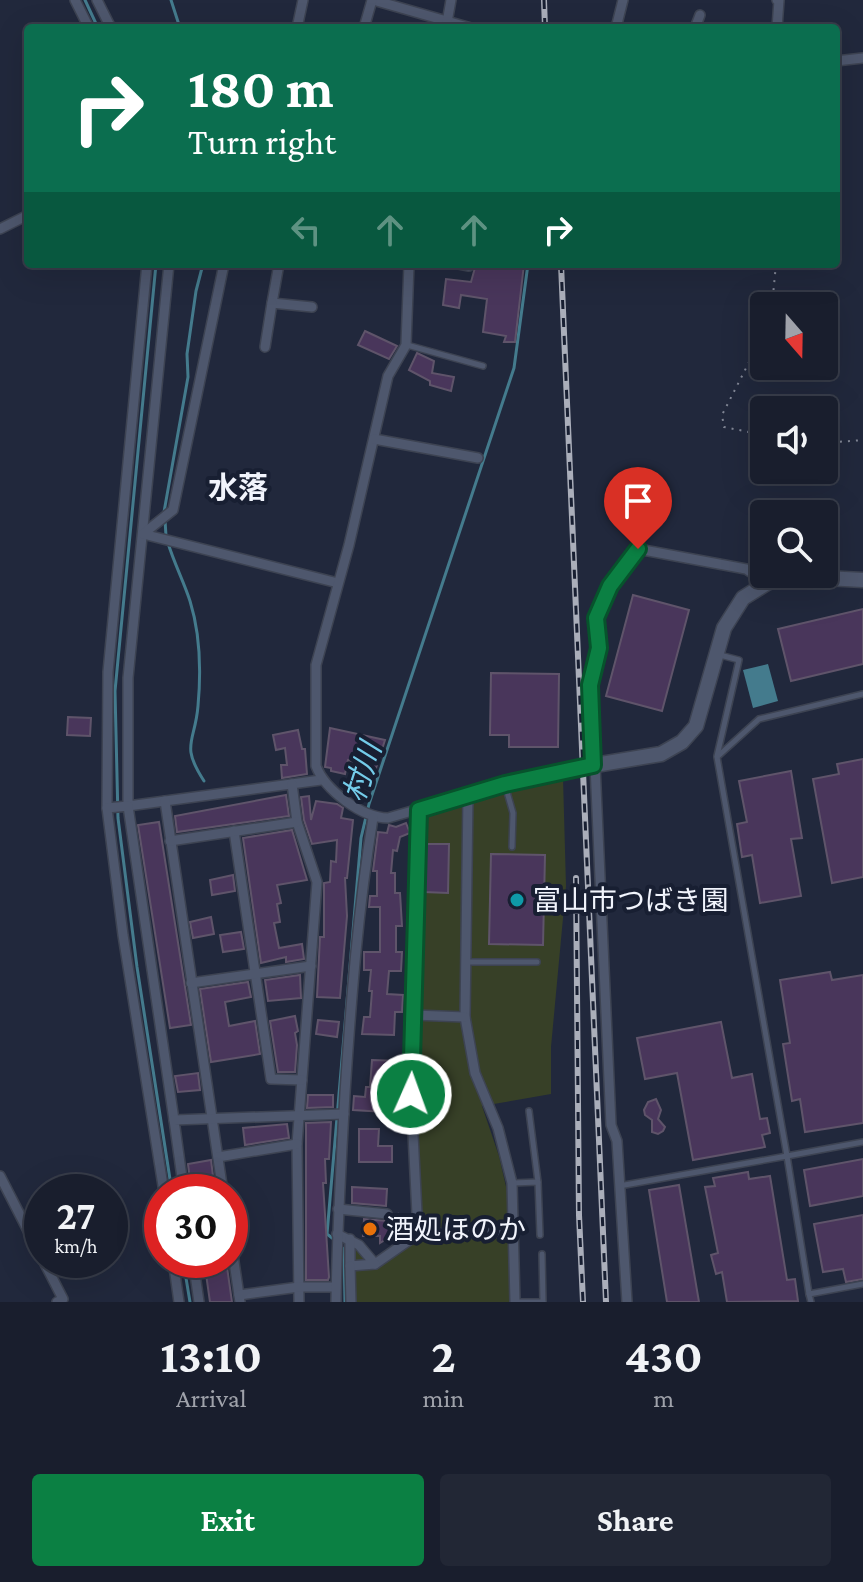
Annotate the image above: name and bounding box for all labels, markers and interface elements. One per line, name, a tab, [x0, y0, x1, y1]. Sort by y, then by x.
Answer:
icon: right	[56, 56, 160, 160]
text: 180 m	[188, 57, 334, 119]
text: Turn right	[188, 122, 336, 162]
icon: left	[284, 208, 328, 252]
icon: ahead	[368, 208, 412, 252]
icon: ahead	[452, 208, 496, 252]
icon: right	[536, 208, 580, 252]
north arrow	[750, 292, 838, 380]
map controls	[750, 292, 838, 588]
button: sound	[750, 396, 838, 484]
pin	[604, 467, 672, 549]
district label: 水落	[208, 471, 268, 504]
icon: arrive	[616, 479, 660, 523]
button: search	[750, 500, 838, 588]
water label: 村川	[337, 736, 388, 806]
place label: 富山市つばき園	[533, 885, 729, 916]
marker: 富山市つばき園	[508, 891, 526, 909]
position arrow	[369, 1052, 453, 1136]
speed limit sign: 30	[144, 1174, 248, 1278]
text: 27	[57, 1193, 95, 1238]
place label: 酒処ほのか	[386, 1214, 526, 1245]
marker: 酒処ほのか	[361, 1220, 379, 1238]
text: km/h	[54, 1235, 98, 1257]
text: 13:10	[160, 1329, 262, 1382]
text: 2	[431, 1329, 456, 1382]
text: 430	[625, 1329, 703, 1382]
text: Arrival	[176, 1384, 247, 1413]
text: min	[423, 1384, 464, 1413]
text: m	[653, 1384, 674, 1413]
button: Exit	[32, 1474, 424, 1566]
button: Share	[440, 1474, 831, 1566]

